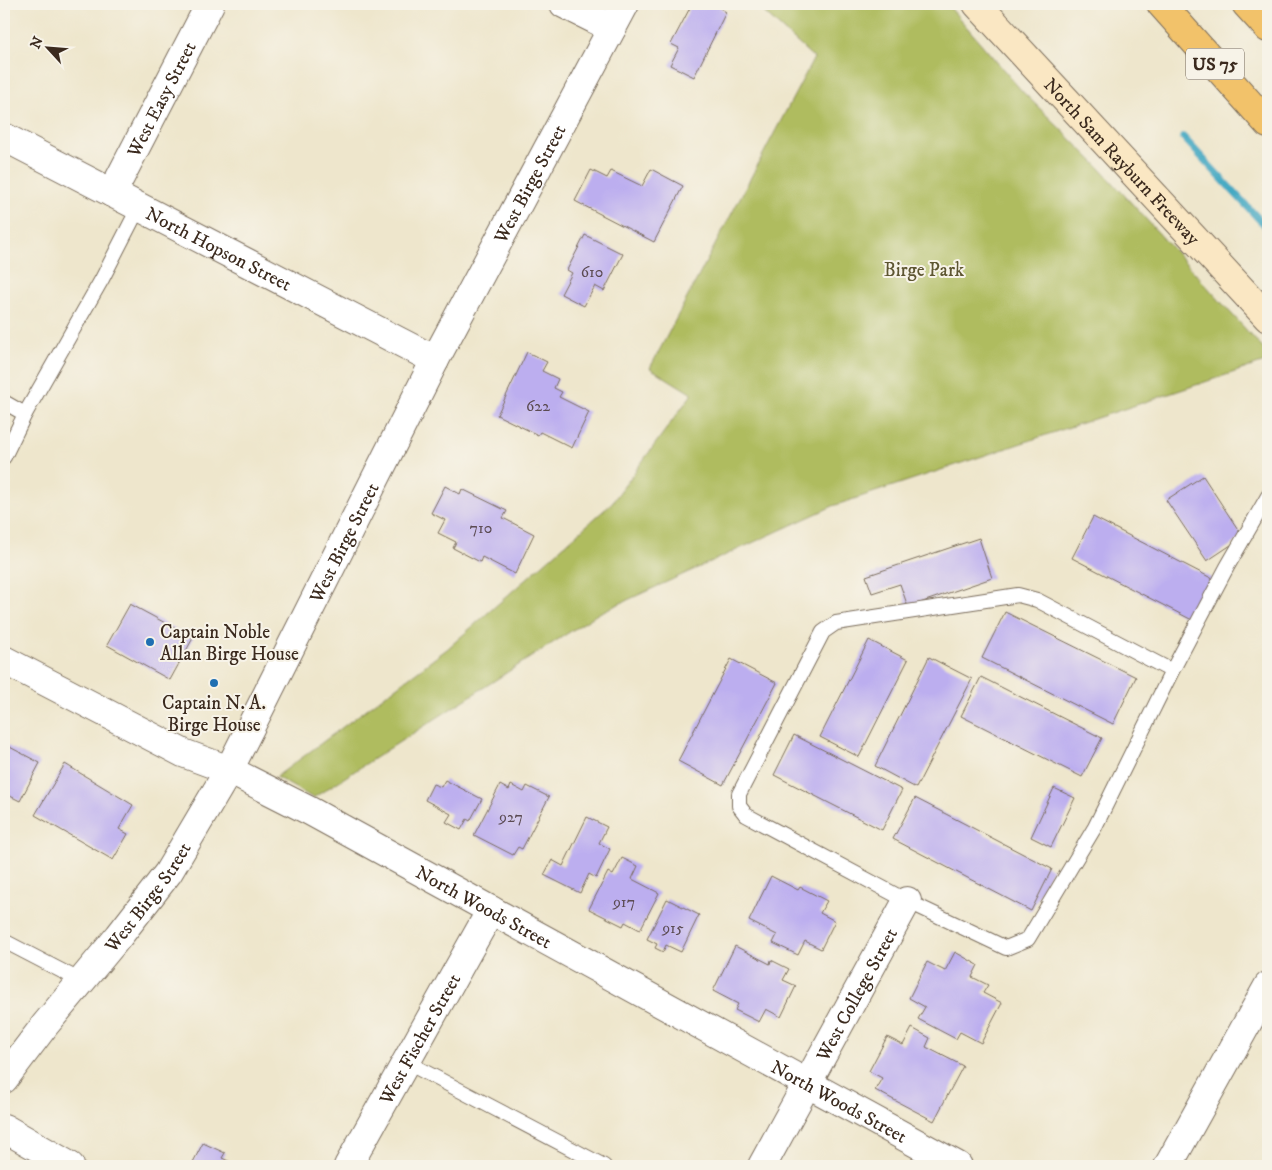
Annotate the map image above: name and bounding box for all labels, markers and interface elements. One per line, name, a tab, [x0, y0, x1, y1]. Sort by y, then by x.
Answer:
north arrow	[22, 22, 72, 72]
text: N	[27, 33, 48, 52]
street label: West Easy Street	[122, 38, 202, 162]
road number: US 75	[1186, 49, 1244, 80]
street label: North Sam Rayburn Freeway	[1038, 74, 1205, 251]
street label: West Birge Street	[489, 121, 572, 248]
street label: North Hopson Street	[142, 202, 295, 297]
park label: Birge Park	[884, 259, 965, 282]
house number: 610	[581, 262, 603, 282]
house number: 622	[526, 396, 550, 416]
street label: West Birge Street	[305, 479, 384, 607]
house number: 710	[470, 518, 492, 538]
place label: Captain Noble Allan Birge House	[160, 621, 299, 666]
marker: Captain Noble Allan Birge House	[144, 636, 156, 648]
marker: Captain N. A. Birge House	[208, 677, 220, 689]
place label: Captain N. A. Birge House	[162, 692, 266, 737]
house number: 927	[498, 807, 523, 827]
street label: West Birge Street	[100, 839, 197, 958]
street label: North Woods Street	[411, 861, 555, 954]
house number: 917	[612, 892, 635, 912]
house number: 915	[661, 918, 684, 938]
street label: West College Street	[811, 924, 903, 1066]
street label: West Fischer Street	[374, 970, 466, 1109]
street label: North Woods Street	[767, 1056, 910, 1149]

